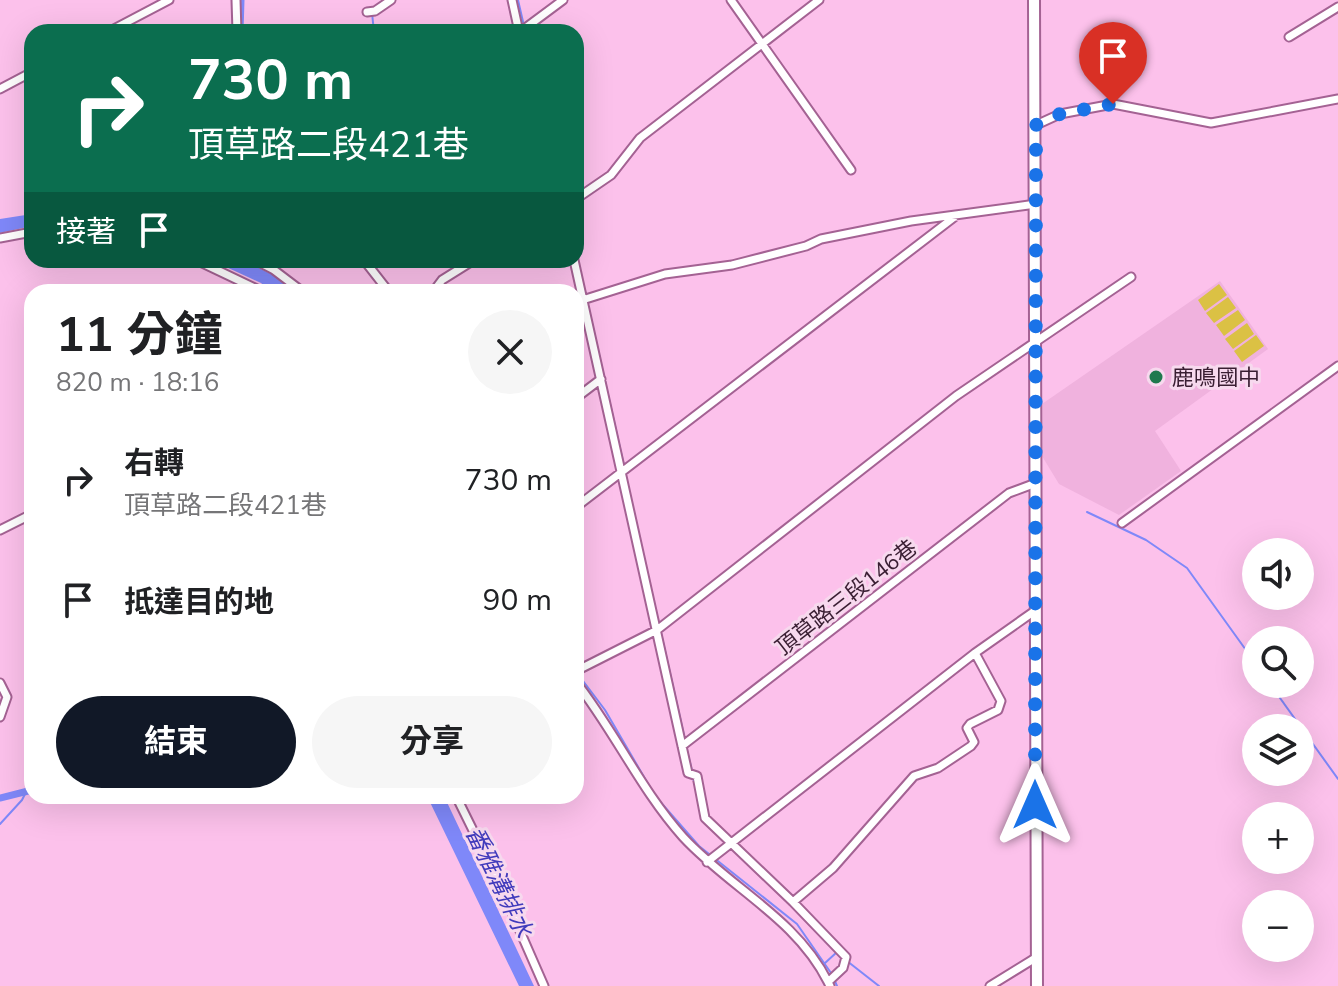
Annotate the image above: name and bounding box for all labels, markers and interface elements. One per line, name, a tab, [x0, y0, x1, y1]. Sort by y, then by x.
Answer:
pin	[1079, 22, 1147, 104]
icon: arrive	[1091, 34, 1135, 78]
text: 730 m	[188, 42, 353, 119]
icon: right	[56, 56, 160, 160]
text: 頂草路二段421巷	[188, 121, 469, 170]
icon: arrive	[132, 208, 176, 252]
text: 接著	[56, 212, 116, 253]
text: 11 分鐘	[56, 302, 223, 368]
button: close	[468, 310, 552, 394]
place label: 鹿鳴國中	[1172, 363, 1260, 393]
text: 820 m · 18:16	[56, 365, 219, 400]
marker: 鹿鳴國中	[1147, 368, 1165, 386]
text: 右轉	[124, 443, 184, 484]
icon: right	[56, 458, 100, 502]
text: 730 m	[465, 460, 552, 501]
text: 頂草路二段421巷	[124, 488, 327, 523]
street label: 頂草路三段146巷	[770, 533, 923, 662]
map controls	[1242, 538, 1314, 962]
button: sound	[1242, 538, 1314, 610]
icon: arrive	[56, 578, 100, 622]
text: 90 m	[483, 580, 552, 621]
text: 抵達目的地	[124, 582, 274, 623]
button: search	[1242, 626, 1314, 698]
button: 結束	[56, 696, 296, 788]
button: 分享	[312, 696, 552, 788]
button: layers	[1242, 714, 1314, 786]
position arrow	[993, 763, 1077, 847]
button: +	[1242, 802, 1314, 874]
water label: 番雅溝排水	[458, 821, 540, 944]
button: −	[1242, 890, 1314, 962]

